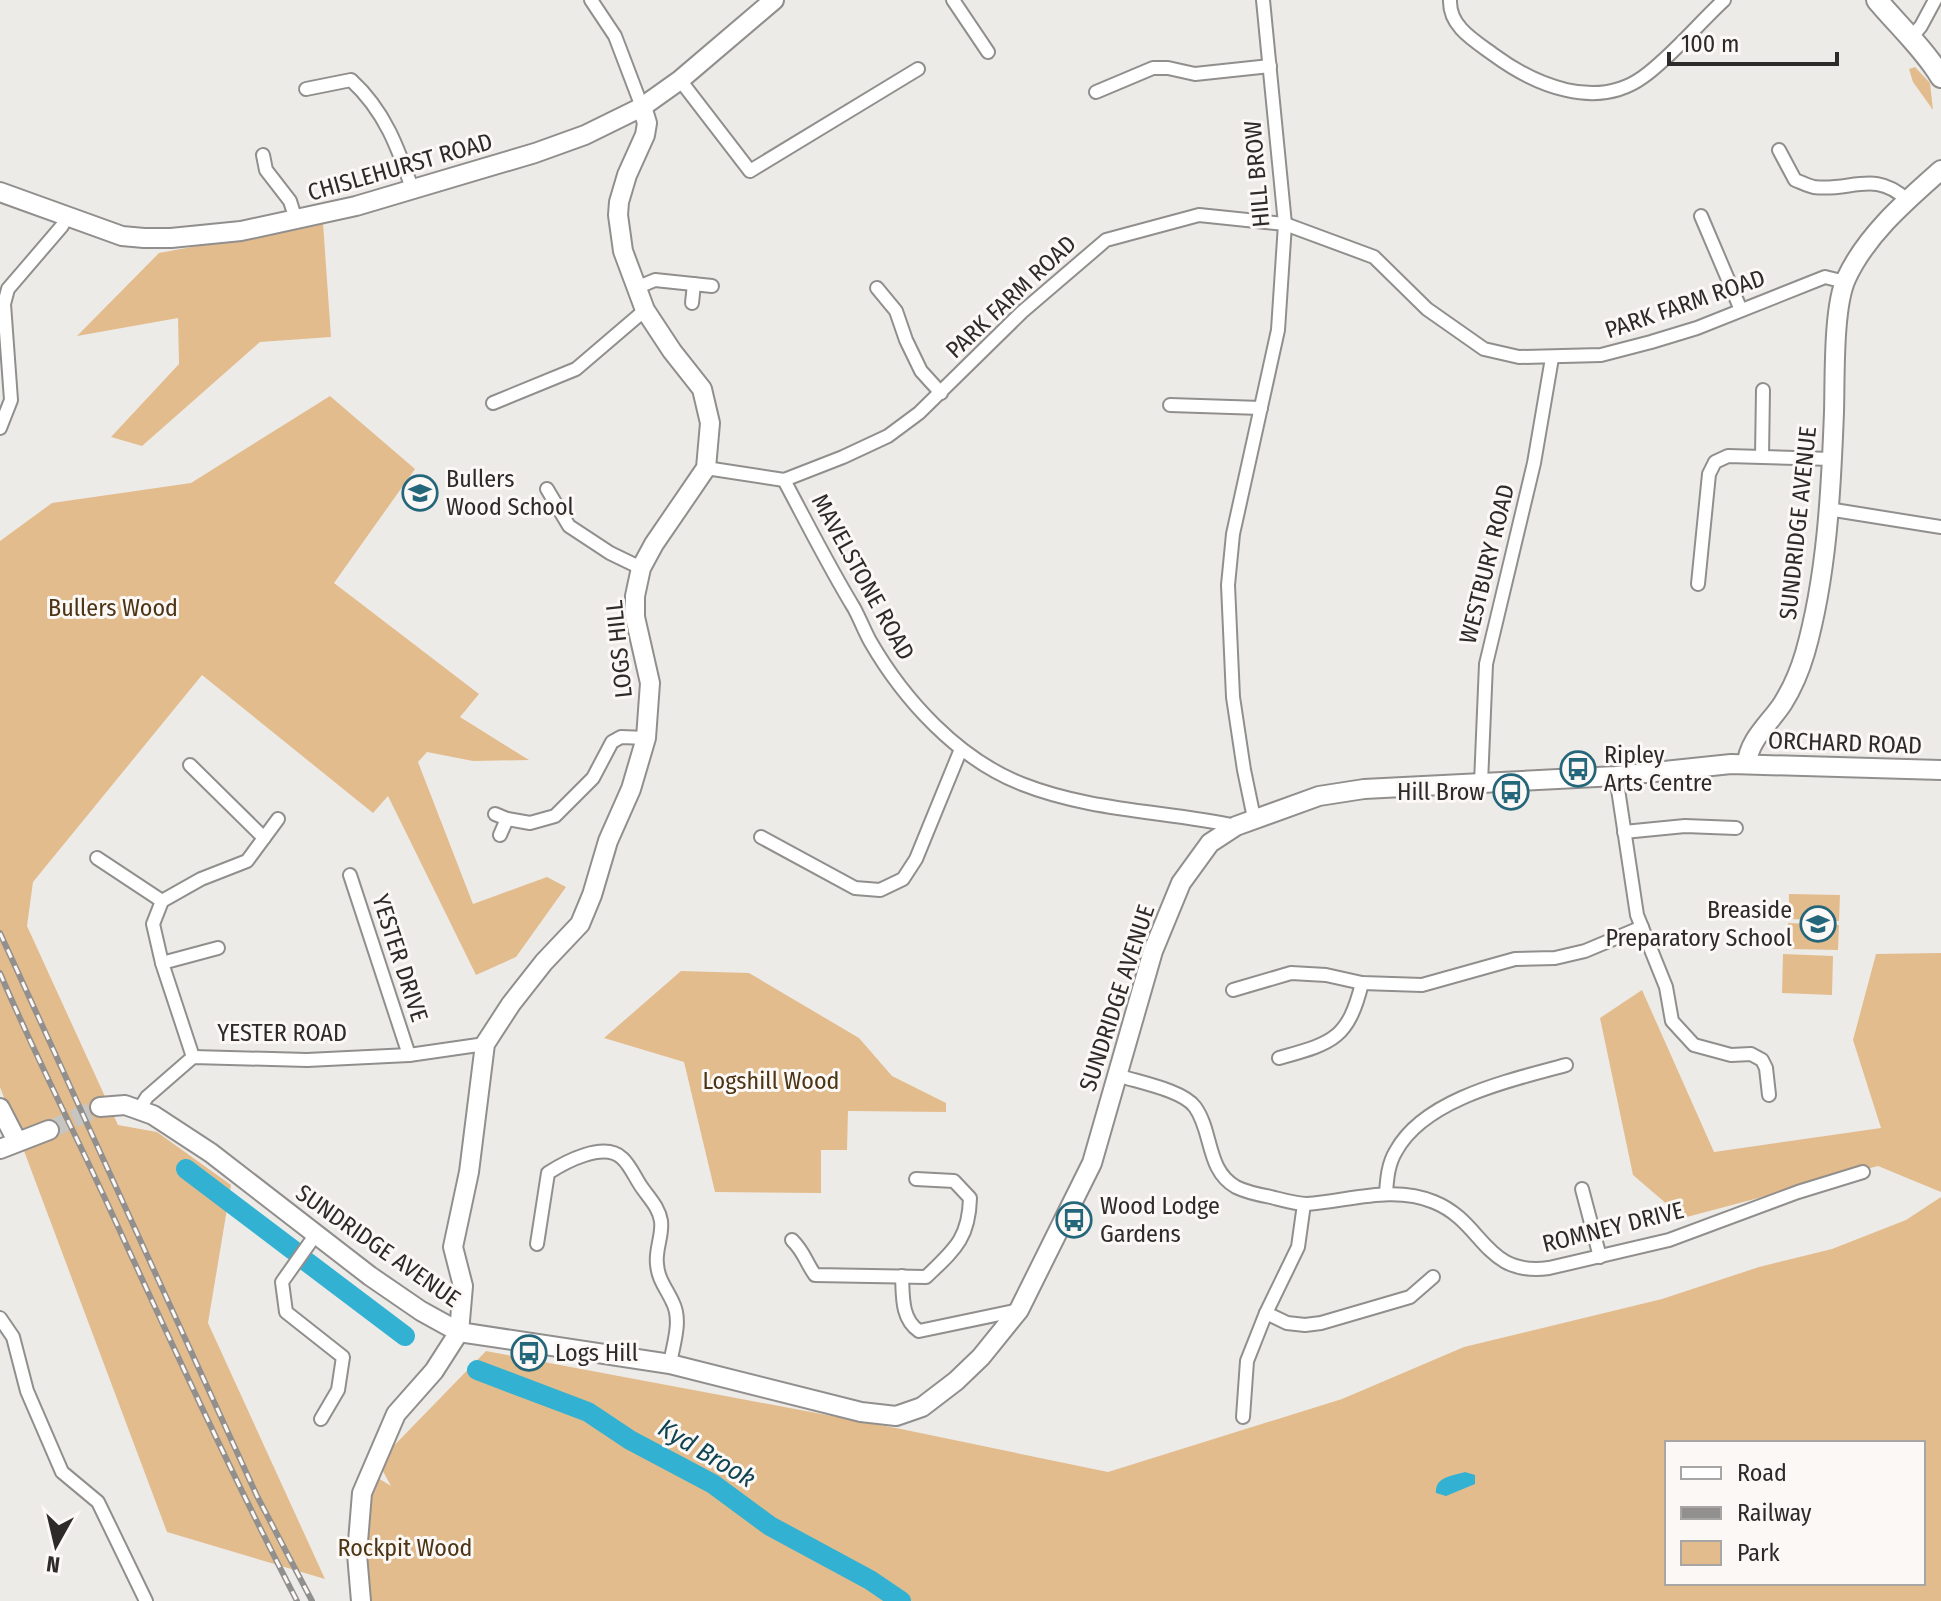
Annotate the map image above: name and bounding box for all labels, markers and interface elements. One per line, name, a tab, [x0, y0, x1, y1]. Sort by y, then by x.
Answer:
scale bar	[1669, 16, 1837, 66]
text: 100 m	[1681, 30, 1739, 58]
street label: HILL BROW	[1238, 120, 1276, 228]
street label: CHISLEHURST ROAD	[304, 127, 496, 207]
street label: PARK FARM ROAD	[940, 230, 1082, 364]
street label: PARK FARM ROAD	[1601, 264, 1769, 344]
street label: SUNDRIDGE AVENUE	[1774, 425, 1822, 621]
place label: Bullers Wood School	[446, 465, 574, 521]
school or university icon: Bullers Wood School	[401, 474, 439, 512]
street label: WESTBURY ROAD	[1454, 482, 1520, 646]
street label: MAVELSTONE ROAD	[806, 489, 920, 665]
park label: Bullers Wood	[48, 594, 178, 622]
street label: LOGS HILL	[600, 598, 638, 699]
street label: ORCHARD ROAD	[1767, 726, 1923, 760]
place label: Ripley Arts Centre	[1604, 741, 1712, 797]
bus stop icon: Ripley Arts Centre	[1559, 750, 1597, 788]
bus stop icon: Hill Brow	[1492, 773, 1530, 811]
place label: Hill Brow	[1397, 778, 1485, 806]
street label: YESTER DRIVE	[366, 891, 434, 1025]
place label: Breaside Preparatory School	[1605, 896, 1792, 952]
street label: SUNDRIDGE AVENUE	[1074, 901, 1160, 1095]
school or university icon: Breaside Preparatory School	[1799, 905, 1837, 943]
street label: YESTER ROAD	[217, 1019, 347, 1047]
park label: Logshill Wood	[703, 1067, 839, 1095]
street label: SUNDRIDGE AVENUE	[290, 1179, 466, 1313]
place label: Wood Lodge Gardens	[1100, 1192, 1220, 1248]
street label: ROMNEY DRIVE	[1539, 1196, 1687, 1258]
bus stop icon: Wood Lodge Gardens	[1055, 1201, 1093, 1239]
bus stop icon: Logs Hill	[510, 1334, 548, 1372]
place label: Logs Hill	[555, 1339, 638, 1367]
water label: Kyd Brook	[653, 1412, 761, 1494]
legend	[1665, 1441, 1925, 1585]
text: Road	[1737, 1459, 1787, 1487]
text: Railway	[1737, 1499, 1812, 1527]
north arrow	[16, 1505, 96, 1585]
park label: Rockpit Wood	[338, 1534, 472, 1562]
text: Park	[1737, 1539, 1780, 1567]
text: N	[45, 1550, 62, 1579]

